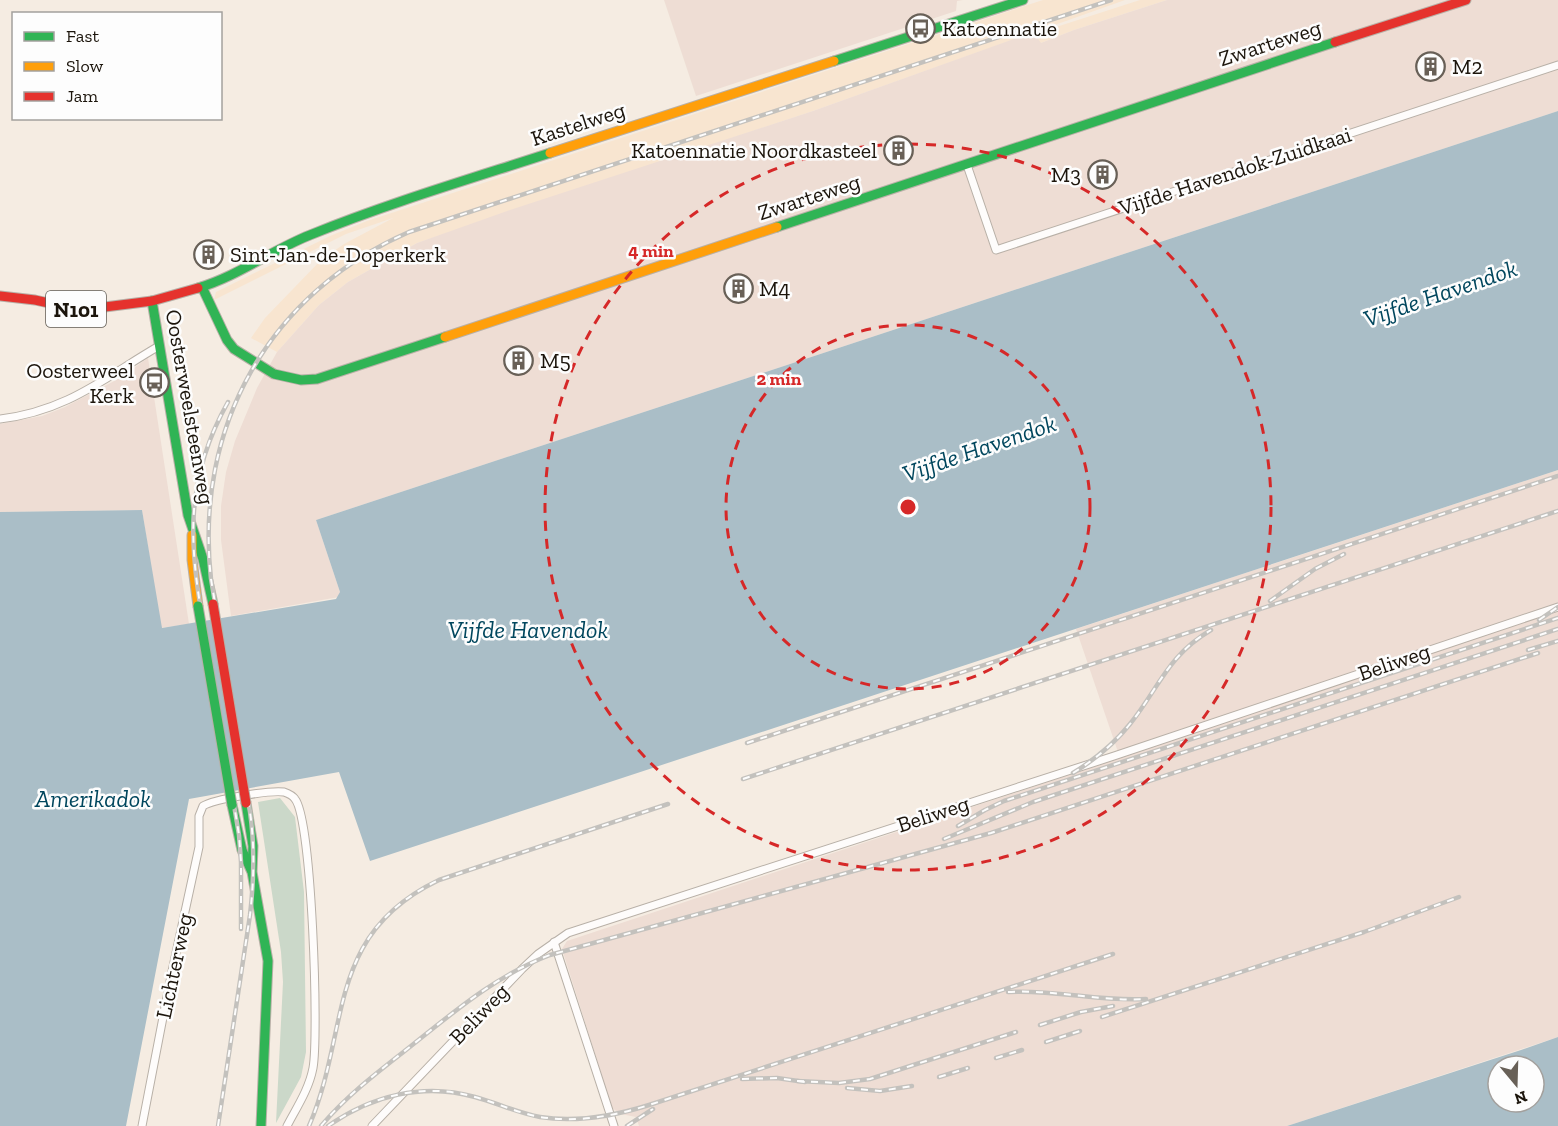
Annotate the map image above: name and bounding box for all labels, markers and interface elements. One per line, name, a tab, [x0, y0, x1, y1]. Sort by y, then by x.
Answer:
legend	[12, 12, 222, 120]
bus stop icon: Katoennatie	[905, 12, 937, 44]
street label: Zwarteweg	[1215, 14, 1325, 72]
place label: Katoennatie	[942, 15, 1057, 42]
text: Fast	[66, 25, 99, 47]
building icon: M2	[1415, 50, 1447, 82]
place label: M2	[1452, 53, 1483, 80]
text: Slow	[66, 55, 103, 77]
text: Jam	[66, 85, 98, 107]
street label: Kastelweg	[527, 96, 629, 152]
street label: Vijfde Havendok-Zuidkaai	[1114, 121, 1355, 222]
building icon: Katoennatie Noordkasteel	[882, 134, 914, 166]
place label: Katoennatie Noordkasteel	[631, 137, 877, 164]
building icon: M3	[1086, 158, 1118, 190]
place label: M3	[1051, 161, 1081, 188]
street label: Zwarteweg	[754, 168, 864, 226]
building icon: Sint-Jan-de-Doperkerk	[193, 238, 225, 270]
text: 4 min	[628, 240, 674, 262]
place label: Sint-Jan-de-Doperkerk	[230, 241, 446, 268]
water label: Vijfde Havendok	[1359, 253, 1521, 333]
building icon: M4	[722, 272, 754, 304]
place label: M4	[759, 275, 790, 302]
road number: N101	[46, 291, 106, 327]
street label: Oosterweelsteenweg	[160, 307, 220, 507]
building icon: M5	[503, 344, 535, 376]
place label: M5	[540, 347, 571, 374]
place label: Oosterweel Kerk	[26, 357, 135, 409]
bus stop icon: Oosterweel Kerk	[139, 367, 171, 399]
text: 2 min	[757, 368, 802, 390]
water label: Vijfde Havendok	[898, 408, 1060, 488]
centre of rings	[898, 497, 918, 517]
water label: Vijfde Havendok	[448, 615, 609, 644]
street label: Beliweg	[1354, 637, 1434, 687]
water label: Amerikadok	[34, 784, 151, 813]
street label: Beliweg	[893, 790, 973, 838]
street label: Lichterweg	[150, 911, 198, 1021]
street label: Beliweg	[443, 978, 515, 1050]
north arrow	[1486, 1054, 1546, 1114]
text: N	[1512, 1087, 1530, 1109]

